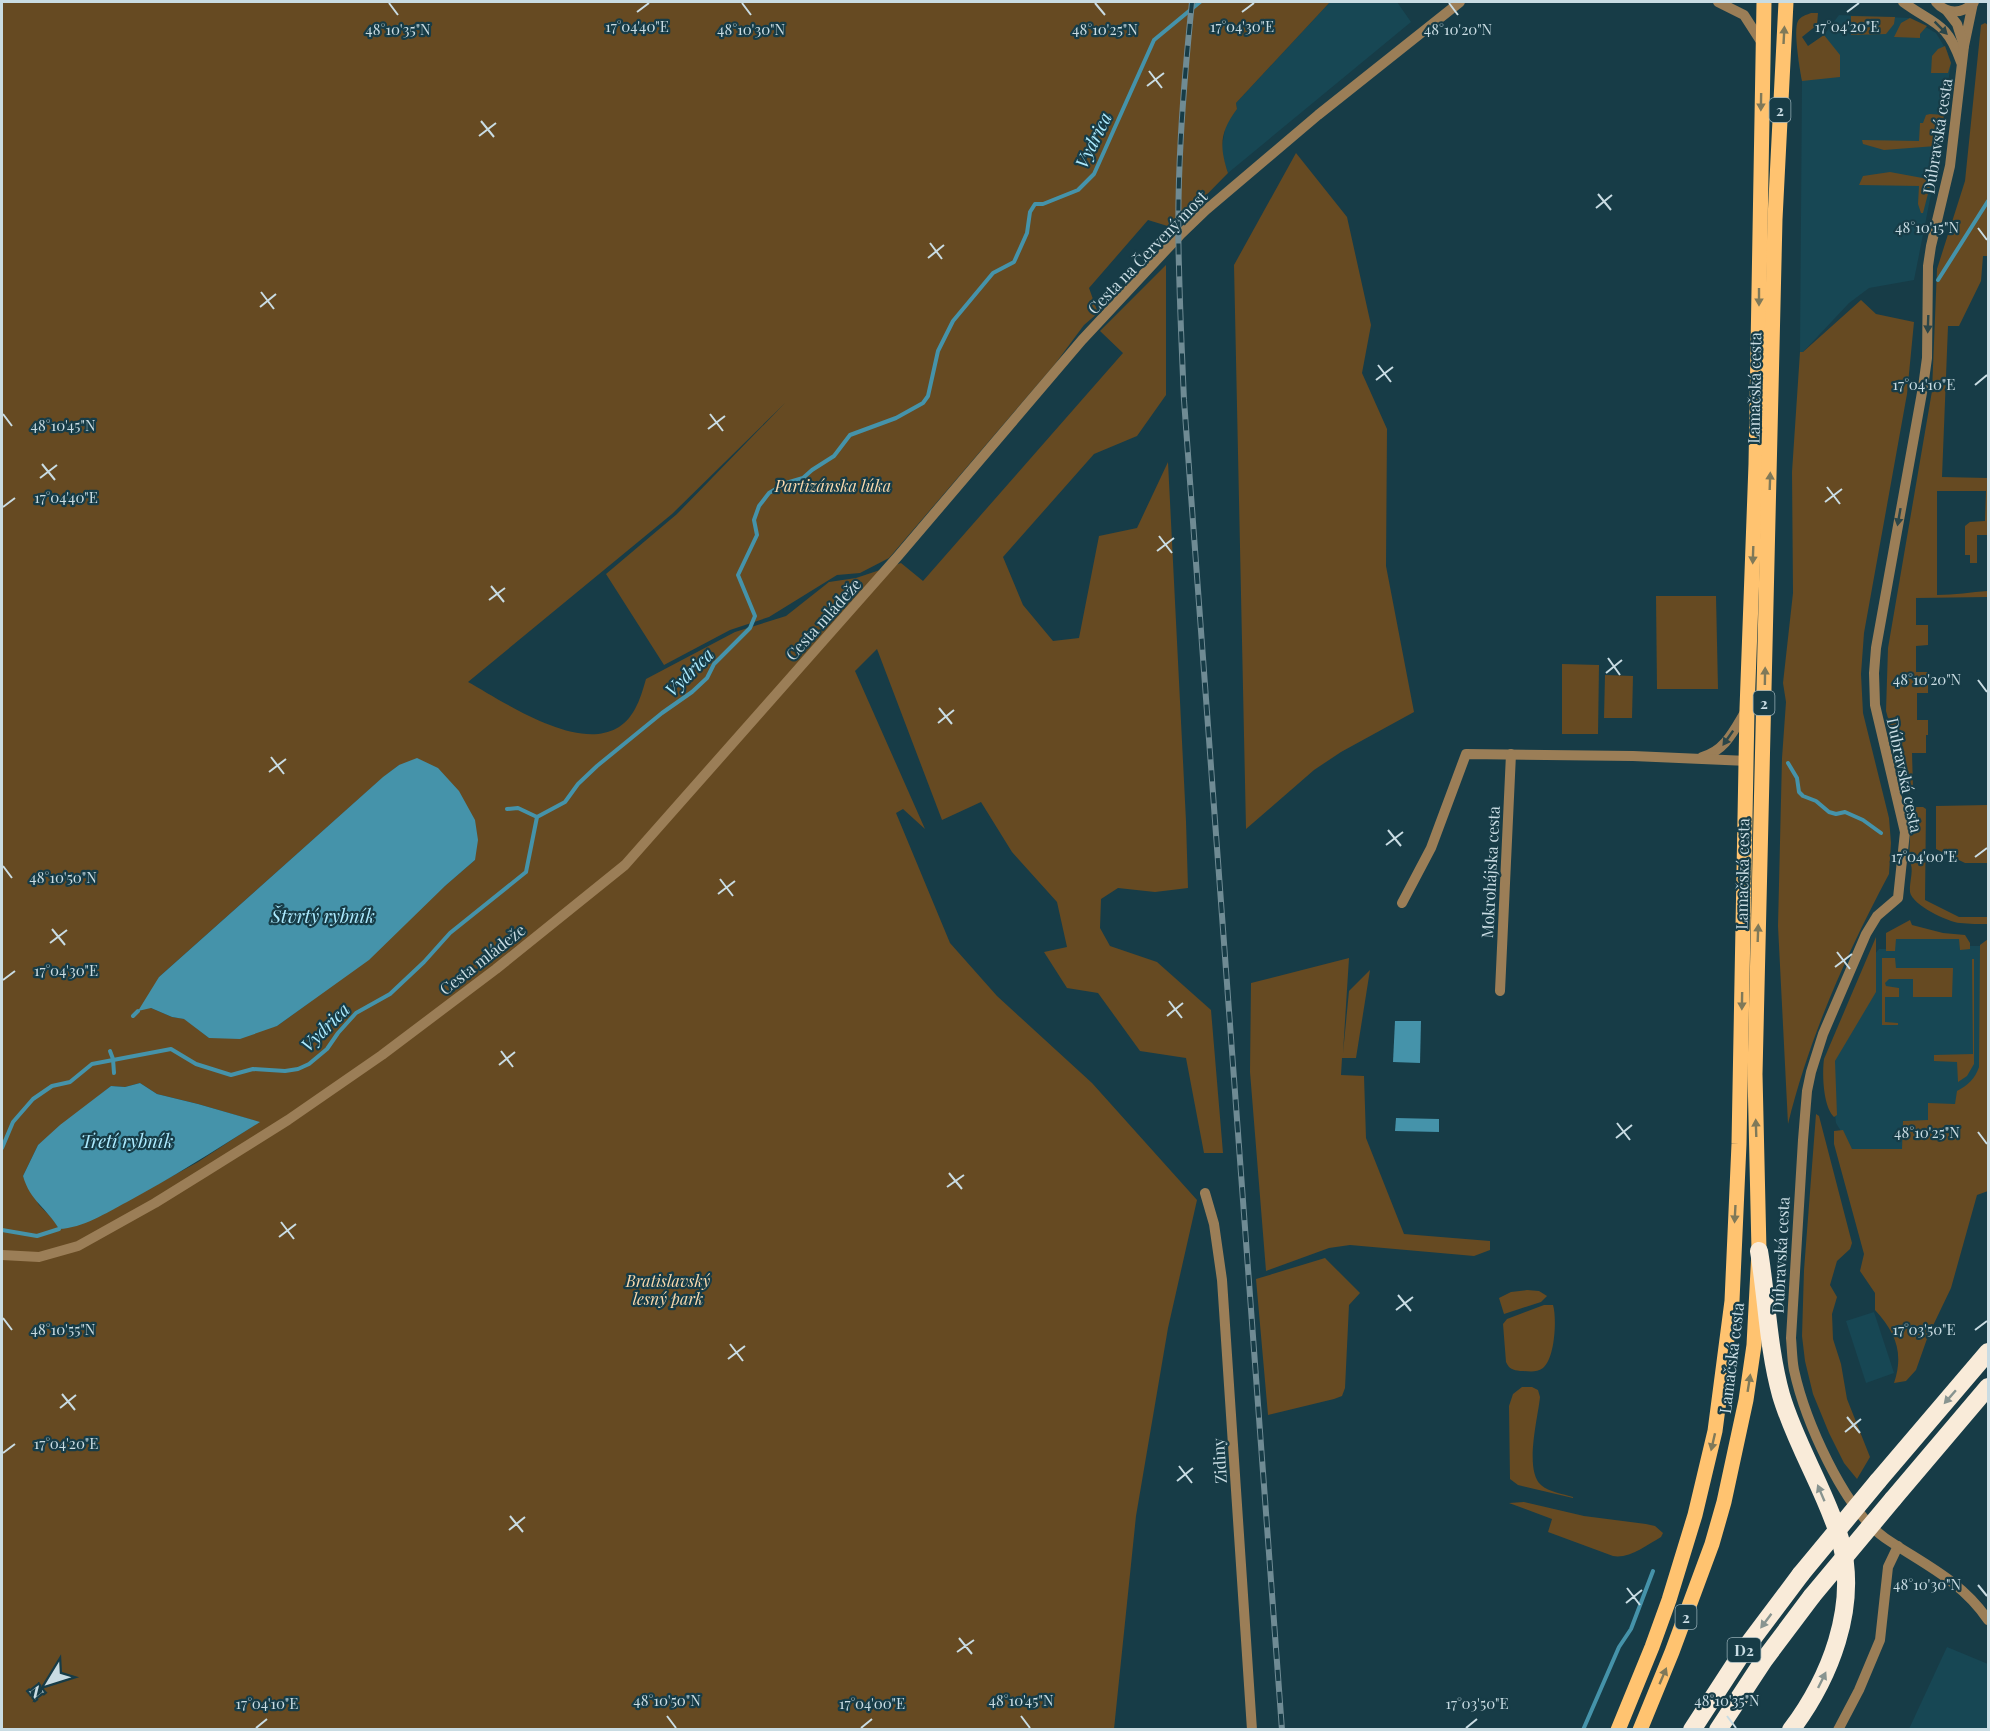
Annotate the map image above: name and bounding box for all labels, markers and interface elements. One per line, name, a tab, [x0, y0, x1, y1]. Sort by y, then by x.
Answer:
text: 17°04'40"E	[605, 16, 669, 36]
text: 17°04'30"E	[1210, 16, 1274, 36]
text: 17°04'20"E	[1815, 16, 1879, 36]
text: 48°10'35"N	[365, 19, 431, 39]
text: 48°10'30"N	[717, 19, 785, 39]
text: 48°10'25"N	[1072, 19, 1138, 39]
text: 48°10'20"N	[1424, 19, 1493, 39]
one-way arrow	[1934, 20, 1948, 35]
one-way arrow	[1779, 26, 1788, 45]
street label: Dúbravská cesta	[1917, 77, 1957, 195]
one-way arrow	[1757, 92, 1766, 111]
road number: 2	[1770, 98, 1790, 122]
water label: Vydrica	[1069, 108, 1117, 172]
street label: Cesta na Červený most	[1083, 186, 1212, 318]
text: 48°10'15"N	[1895, 217, 1959, 237]
one-way arrow	[1754, 287, 1764, 306]
one-way arrow	[1923, 315, 1932, 334]
street label: Lamačská cesta	[1743, 332, 1765, 444]
text: 17°04'10"E	[1893, 374, 1955, 394]
text: 48°10'45"N	[31, 415, 96, 435]
one-way arrow	[1765, 471, 1775, 490]
park label: Partizánska lúka	[774, 475, 891, 496]
text: 17°04'40"E	[34, 487, 98, 507]
one-way arrow	[1894, 508, 1903, 527]
one-way arrow	[1748, 545, 1758, 564]
street label: Cesta mládeže	[781, 573, 865, 665]
water label: Vydrica	[659, 642, 719, 702]
one-way arrow	[1760, 666, 1770, 685]
text: 48°10'20"N	[1893, 669, 1962, 689]
road number: 2	[1754, 691, 1774, 715]
street label: Dúbravská cesta	[1883, 716, 1927, 834]
one-way arrow	[1722, 729, 1734, 745]
street label: Mokrohájska cesta	[1476, 805, 1504, 939]
street label: Lamačská cesta	[1731, 818, 1753, 930]
text: 17°04'00"E	[1891, 846, 1957, 866]
text: 48°10'50"N	[29, 867, 97, 887]
water label: Štvrtý rybník	[270, 904, 375, 928]
street label: Cesta mládeže	[435, 919, 529, 999]
one-way arrow	[1754, 924, 1763, 943]
text: 17°04'30"E	[34, 960, 98, 980]
one-way arrow	[1737, 991, 1746, 1010]
water label: Vydrica	[295, 997, 355, 1057]
one-way arrow	[1752, 1119, 1761, 1138]
text: 48°10'25"N	[1894, 1122, 1960, 1142]
water label: Tretí rybník	[81, 1129, 173, 1153]
street label: Dúbravská cesta	[1766, 1196, 1794, 1314]
one-way arrow	[1731, 1204, 1740, 1223]
park label: Bratislavský lesný park	[625, 1270, 711, 1309]
street label: Lamačská cesta	[1714, 1301, 1748, 1415]
text: 48°10'55"N	[31, 1319, 96, 1339]
text: 17°03'50"E	[1892, 1319, 1956, 1339]
one-way arrow	[1745, 1374, 1754, 1393]
one-way arrow	[1944, 1389, 1957, 1405]
text: 17°04'20"E	[34, 1433, 98, 1453]
one-way arrow	[1707, 1433, 1717, 1451]
street label: Zidiny	[1207, 1437, 1231, 1485]
one-way arrow	[1816, 1483, 1826, 1501]
text: 48°10'30"N	[1893, 1574, 1961, 1594]
road number: 2	[1676, 1605, 1696, 1629]
one-way arrow	[1759, 1613, 1772, 1629]
road number: D2	[1728, 1638, 1760, 1662]
north arrow	[18, 1653, 78, 1713]
one-way arrow	[1658, 1666, 1668, 1684]
one-way arrow	[1817, 1671, 1826, 1688]
text: N	[24, 1681, 48, 1704]
text: 48°10'50"N	[633, 1690, 701, 1710]
text: 48°10'45"N	[989, 1690, 1054, 1710]
text: 48°10'35"N	[1694, 1690, 1760, 1710]
text: 17°04'10"E	[236, 1693, 298, 1713]
text: 17°04'00"E	[839, 1693, 905, 1713]
text: 17°03'50"E	[1445, 1693, 1509, 1713]

